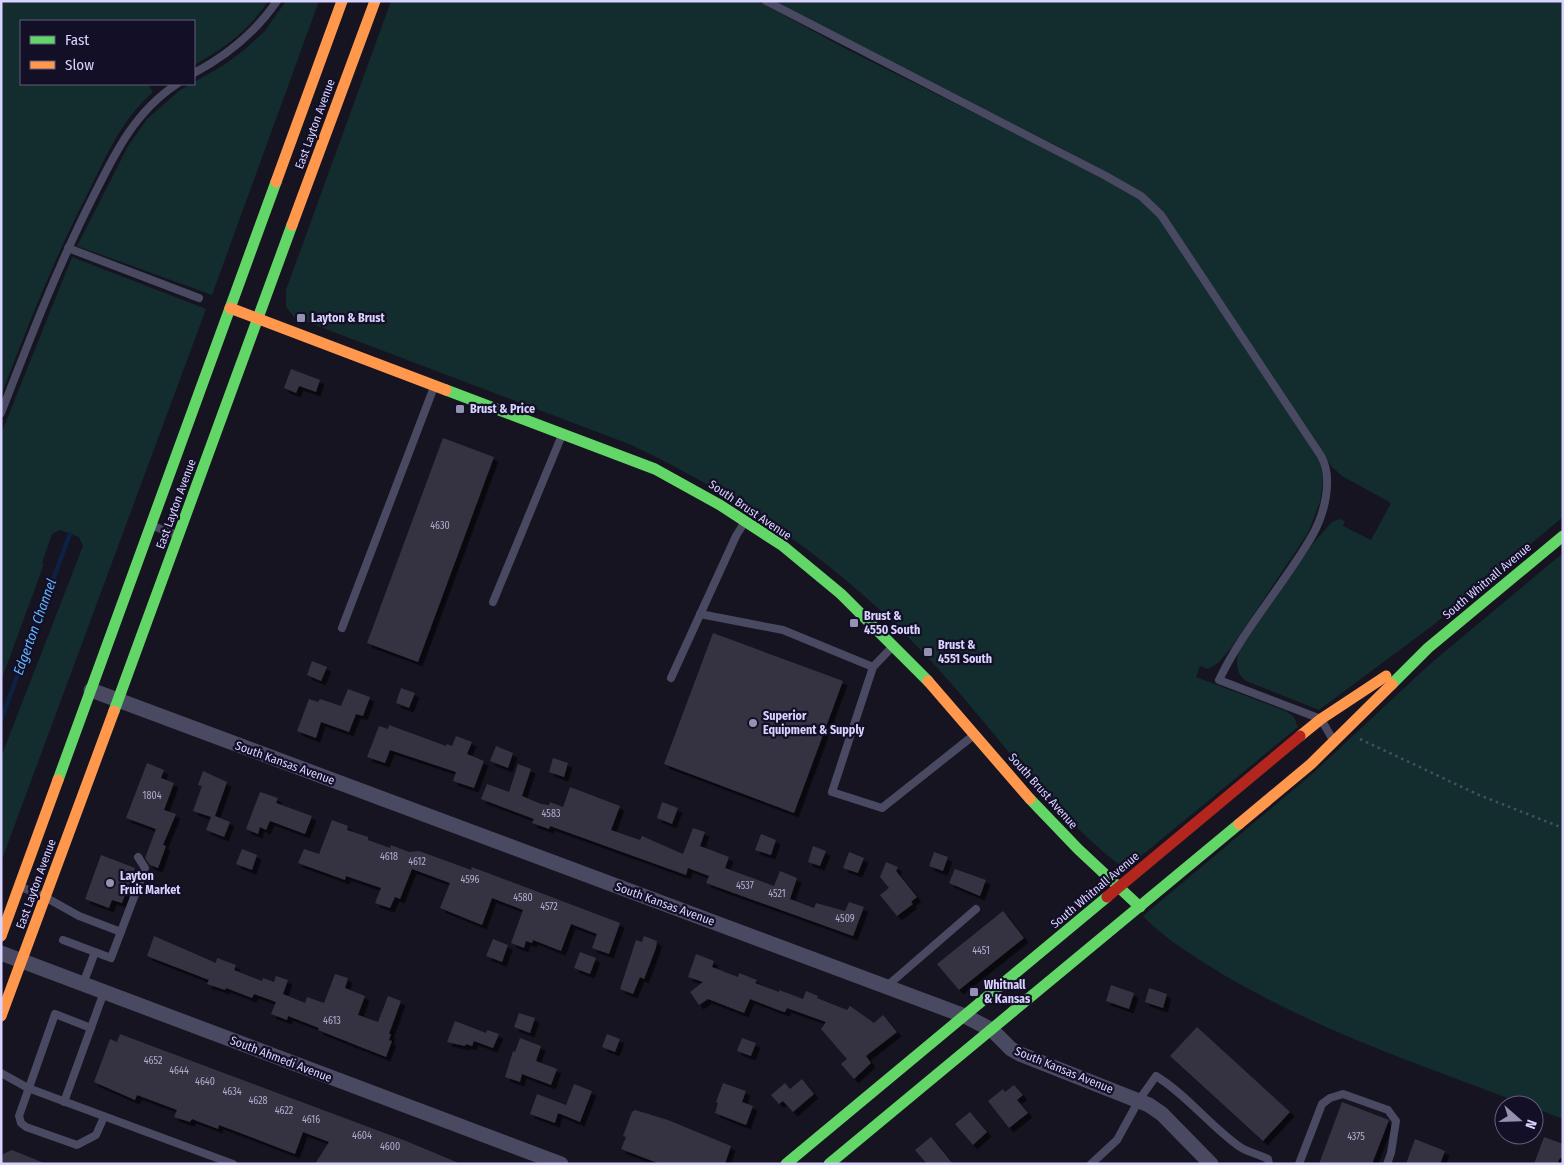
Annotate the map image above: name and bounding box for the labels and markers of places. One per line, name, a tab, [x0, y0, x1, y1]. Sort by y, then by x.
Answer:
place label: Layton & Brust	[311, 311, 386, 325]
marker: Layton & Brust	[295, 312, 307, 324]
place label: Brust & Price	[470, 402, 535, 416]
marker: Brust & Price	[454, 403, 466, 415]
place label: Brust & 4550 South	[864, 609, 920, 637]
marker: Brust & 4550 South	[848, 617, 860, 629]
place label: Brust & 4551 South	[938, 638, 992, 666]
marker: Brust & 4551 South	[922, 646, 934, 658]
place label: Superior Equipment & Supply	[763, 709, 865, 737]
marker: Superior Equipment & Supply	[747, 717, 759, 729]
place label: Layton Fruit Market	[120, 869, 181, 897]
marker: Layton Fruit Market	[104, 877, 116, 889]
place label: Whitnall & Kansas	[984, 978, 1031, 1006]
marker: Whitnall & Kansas	[968, 986, 980, 998]

